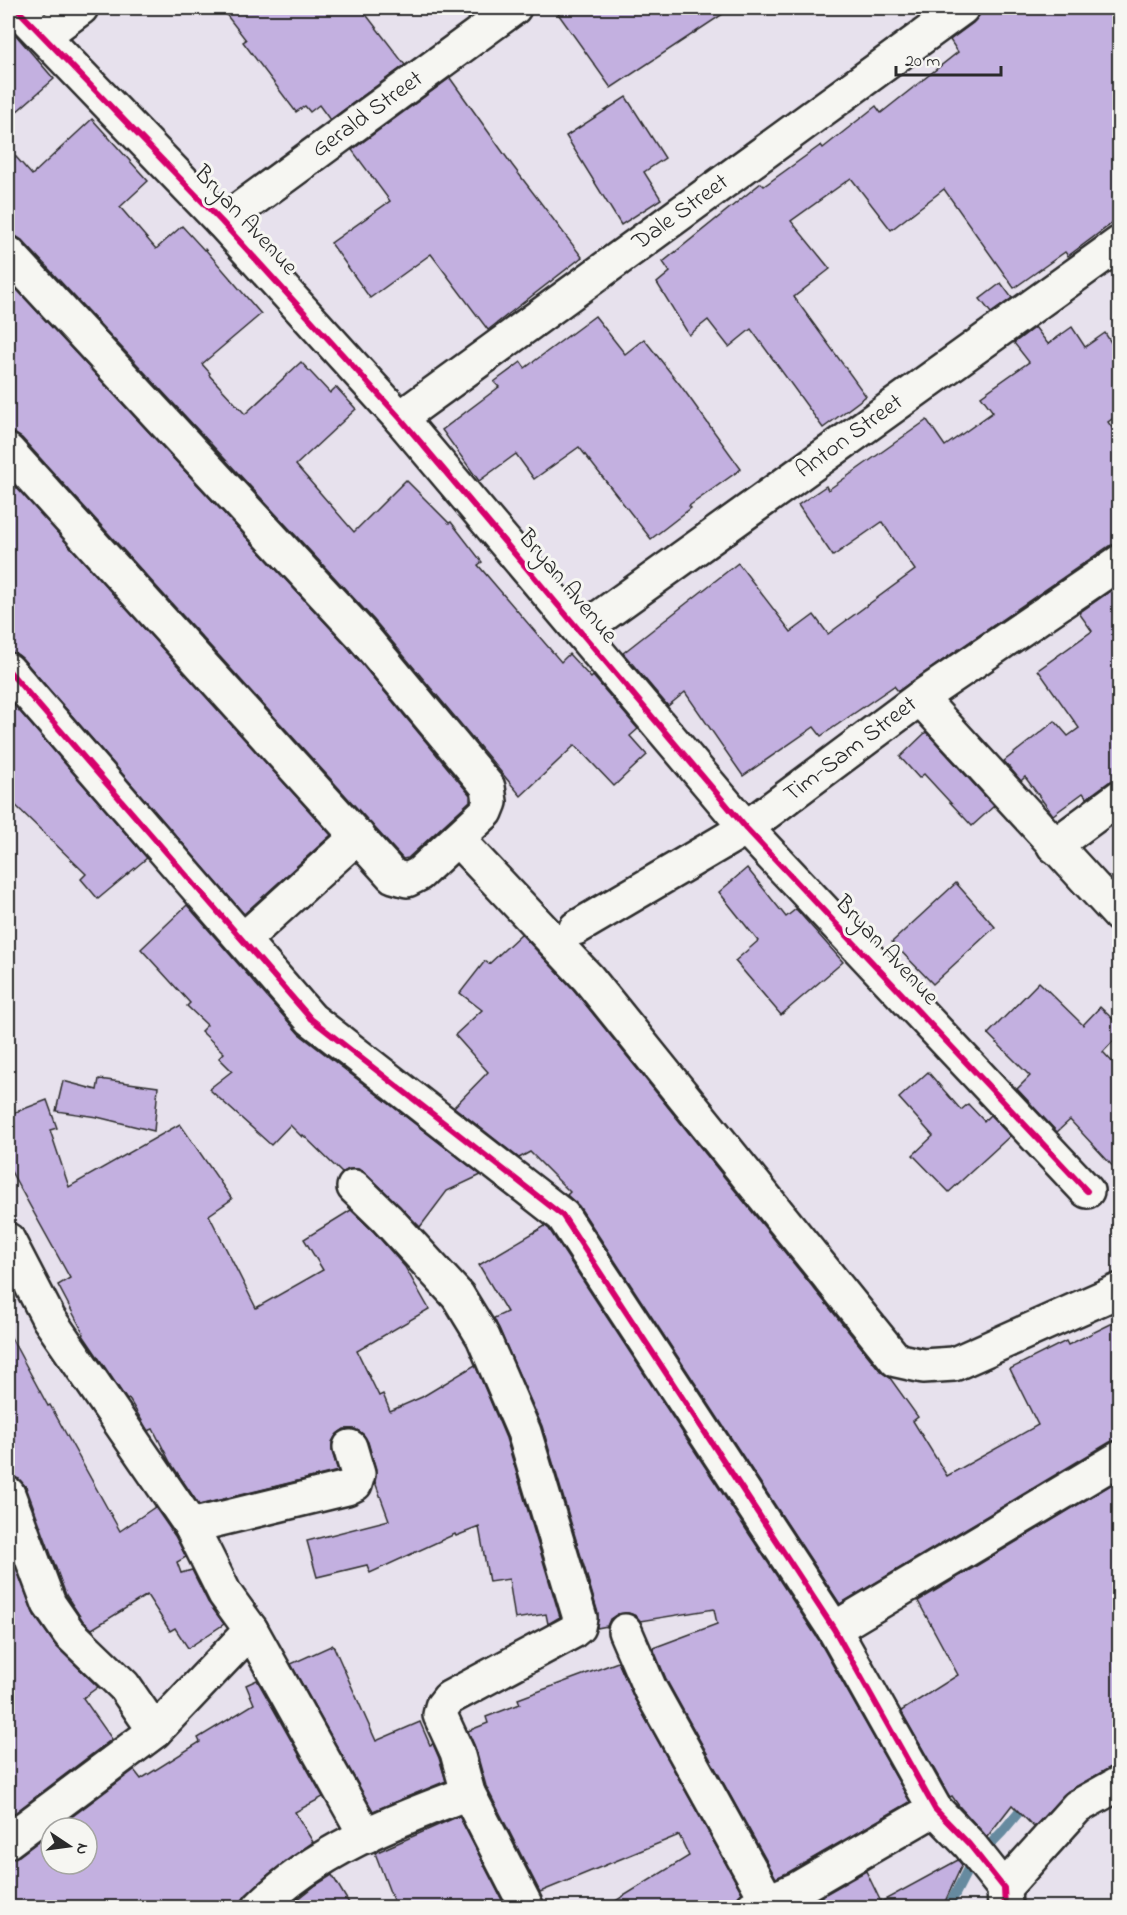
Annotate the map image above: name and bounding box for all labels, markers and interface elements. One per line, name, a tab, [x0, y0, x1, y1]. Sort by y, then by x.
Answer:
scale bar	[896, 39, 1001, 77]
text: 20 m	[905, 49, 940, 75]
street label: Gerald Street	[305, 63, 431, 167]
street label: Bryan Avenue	[183, 157, 306, 285]
street label: Dale Street	[625, 166, 737, 261]
street label: Anton Street	[789, 386, 911, 488]
street label: Bryan Avenue	[507, 522, 625, 653]
street label: Tim-Sam Street	[777, 688, 925, 812]
street label: Bryan Avenue	[824, 887, 947, 1015]
north arrow	[39, 1816, 99, 1876]
text: N	[69, 1841, 95, 1857]

